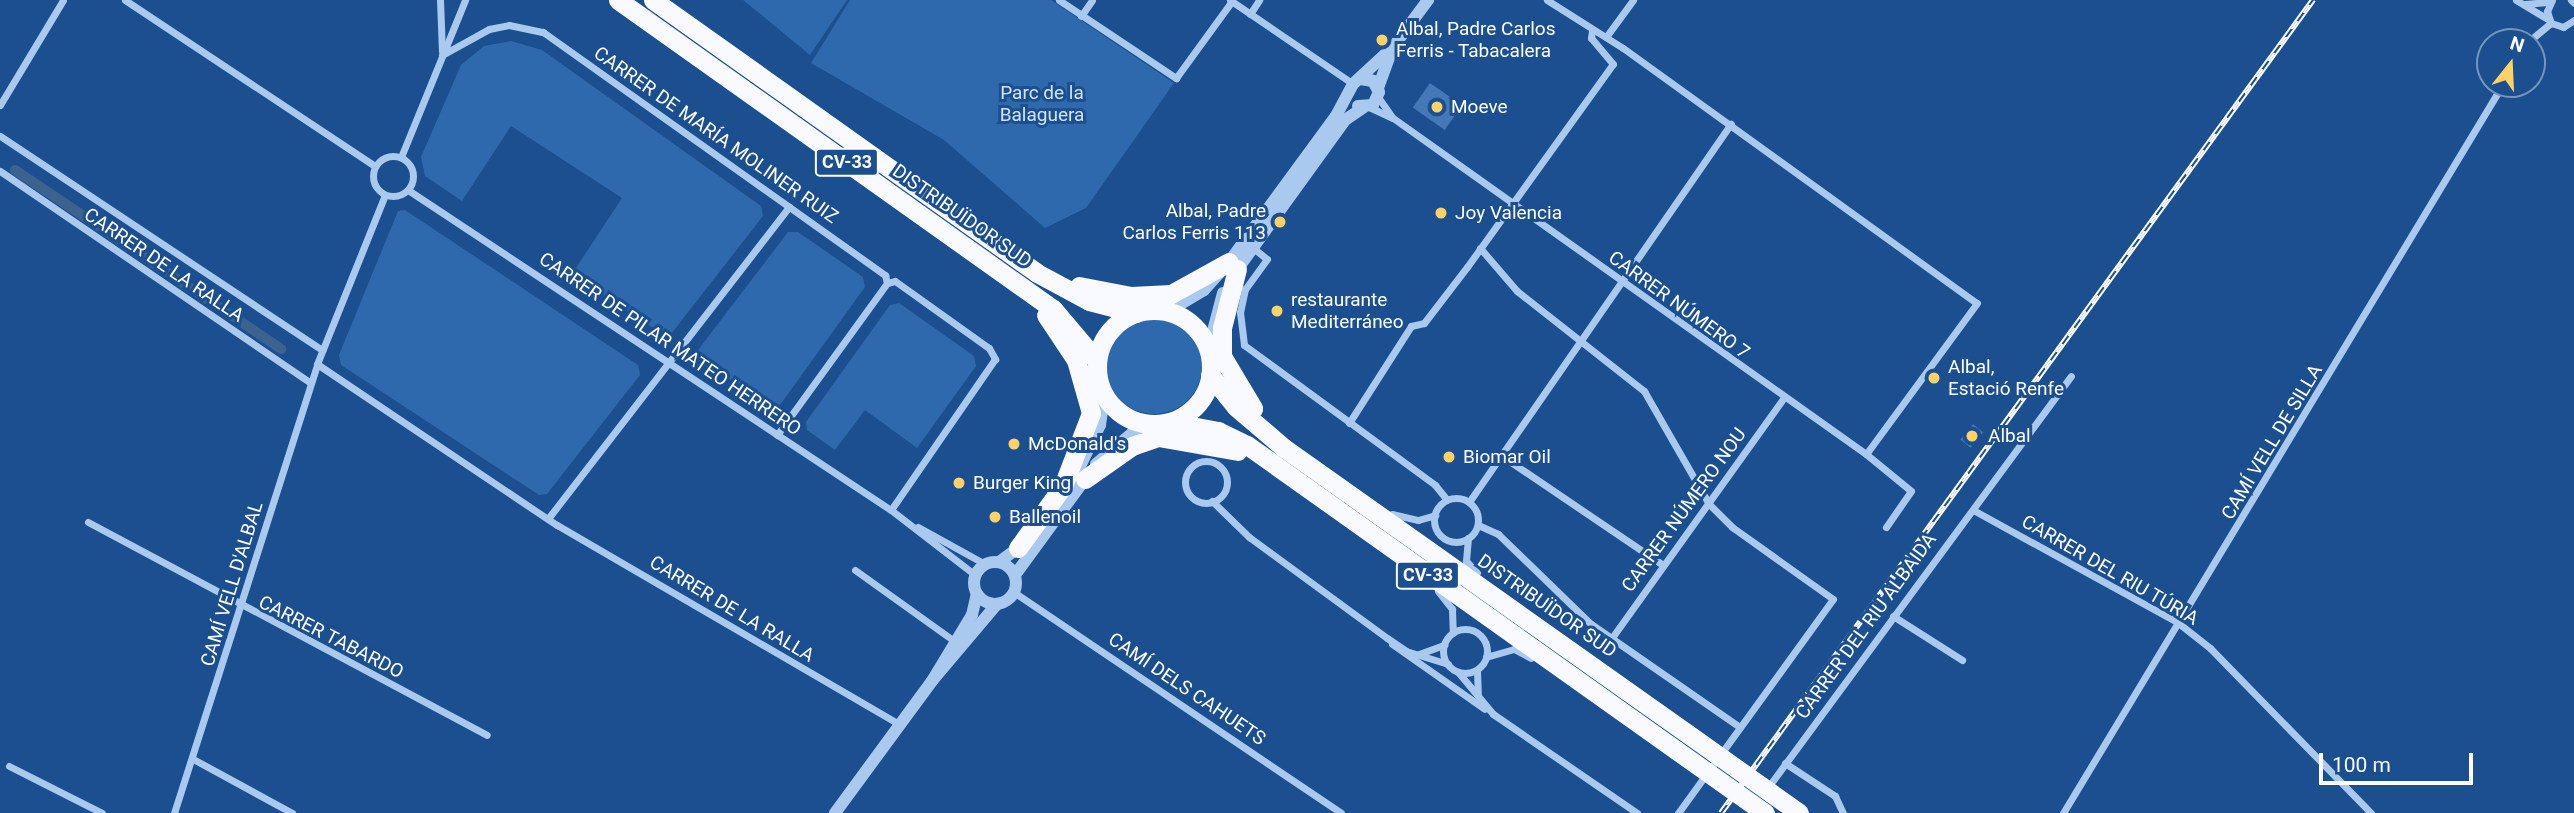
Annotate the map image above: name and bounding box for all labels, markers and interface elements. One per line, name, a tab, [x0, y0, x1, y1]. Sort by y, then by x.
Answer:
place label: Albal, Padre Carlos Ferris - Tabacalera	[1396, 18, 1555, 62]
north arrow	[2476, 28, 2546, 98]
text: N	[2507, 31, 2527, 57]
marker: Albal, Padre Carlos Ferris - Tabacalera	[1374, 32, 1390, 48]
street label: CARRER DE MARÍA MOLINER RUIZ	[589, 42, 843, 228]
park label: Parc de la Balaguera	[1000, 82, 1084, 126]
place label: Moeve	[1451, 96, 1508, 118]
marker: Moeve	[1429, 99, 1445, 115]
road number: CV-33	[814, 148, 880, 176]
street label: DISTRIBUÏDOR SUD	[888, 159, 1036, 273]
place label: Albal, Padre Carlos Ferris 113	[1122, 200, 1266, 244]
place label: Joy Valencia	[1455, 202, 1562, 224]
street label: CARRER DE LA RALLA	[80, 203, 248, 327]
marker: Joy Valencia	[1433, 205, 1449, 221]
marker: Albal, Padre Carlos Ferris 113	[1272, 214, 1288, 230]
street label: CARRER NÚMERO 7	[1604, 246, 1754, 364]
street label: CARRER DE PILAR MATEO HERRERO	[535, 248, 805, 440]
place label: restaurante Mediterráneo	[1291, 289, 1404, 333]
marker: restaurante Mediterráneo	[1269, 303, 1285, 319]
place label: Albal, Estació Renfe	[1948, 356, 2064, 400]
street label: CAMÍ VELL DE SILLA	[2217, 360, 2327, 524]
marker: Albal, Estació Renfe	[1926, 370, 1942, 386]
street label: CARRER NÚMERO NOU	[1617, 424, 1751, 596]
place label: Albal	[1988, 425, 2031, 447]
marker: Albal	[1962, 426, 1982, 446]
place label: McDonald's	[1028, 433, 1126, 455]
marker: McDonald's	[1006, 436, 1022, 452]
place label: Biomar Oil	[1463, 446, 1551, 468]
marker: Biomar Oil	[1441, 449, 1457, 465]
place label: Burger King	[973, 472, 1071, 494]
marker: Burger King	[951, 475, 967, 491]
street label: CAMÍ VELL D'ALBAL	[196, 499, 268, 669]
place label: Ballenoil	[1009, 506, 1081, 528]
marker: Ballenoil	[987, 509, 1003, 525]
street label: CARRER DEL RIU TÚRIA	[2017, 510, 2203, 630]
street label: CARRER DEL RIU ALBAIDA	[1791, 529, 1941, 723]
street label: DISTRIBUÏDOR SUD	[1473, 549, 1621, 663]
street label: CARRER DE LA RALLA	[646, 551, 818, 667]
road number: CV-33	[1395, 560, 1461, 590]
street label: CARRER TABARDO	[255, 591, 407, 683]
street label: CAMÍ DELS CAHUETS	[1104, 628, 1270, 750]
scale bar	[2322, 740, 2476, 784]
text: 100 m	[2332, 753, 2391, 777]

